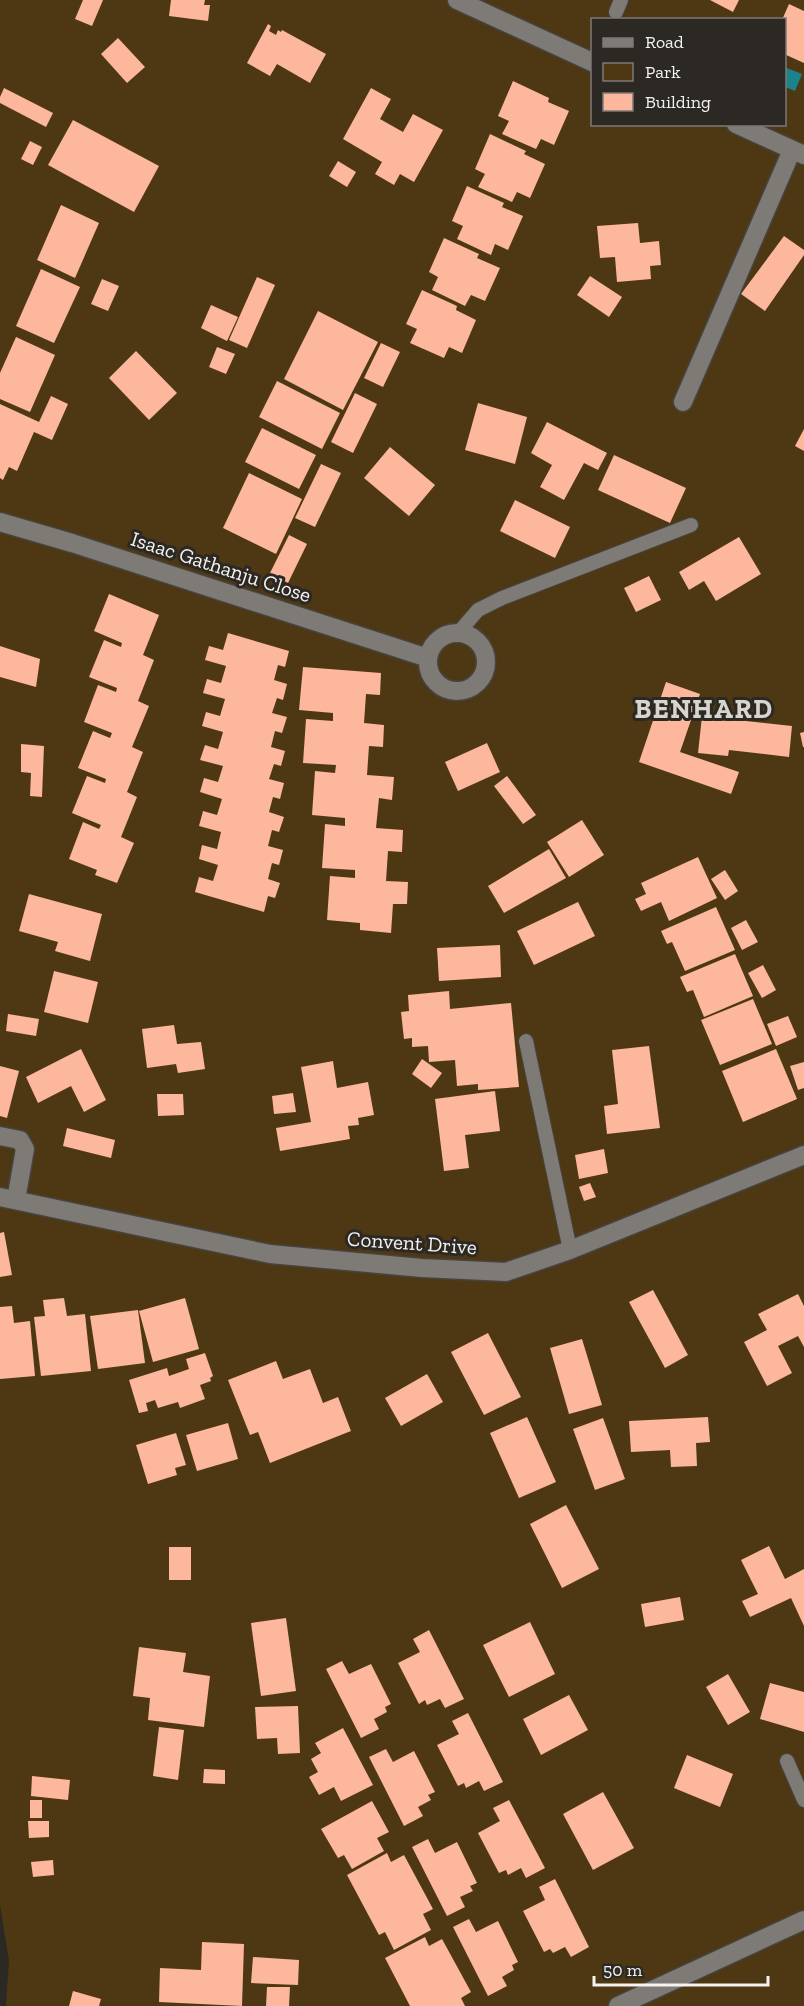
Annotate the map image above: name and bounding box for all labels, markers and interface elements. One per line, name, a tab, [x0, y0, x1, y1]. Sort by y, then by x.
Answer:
legend	[591, 18, 786, 126]
text: Road	[645, 31, 684, 53]
text: Park	[645, 61, 681, 83]
text: Building	[645, 91, 711, 113]
street label: Isaac Gathanju Close	[128, 526, 314, 608]
district label: BENHARD	[635, 693, 774, 725]
street label: Convent Drive	[346, 1225, 478, 1260]
scale bar	[594, 1949, 768, 1987]
text: 50 m	[603, 1959, 643, 1981]

